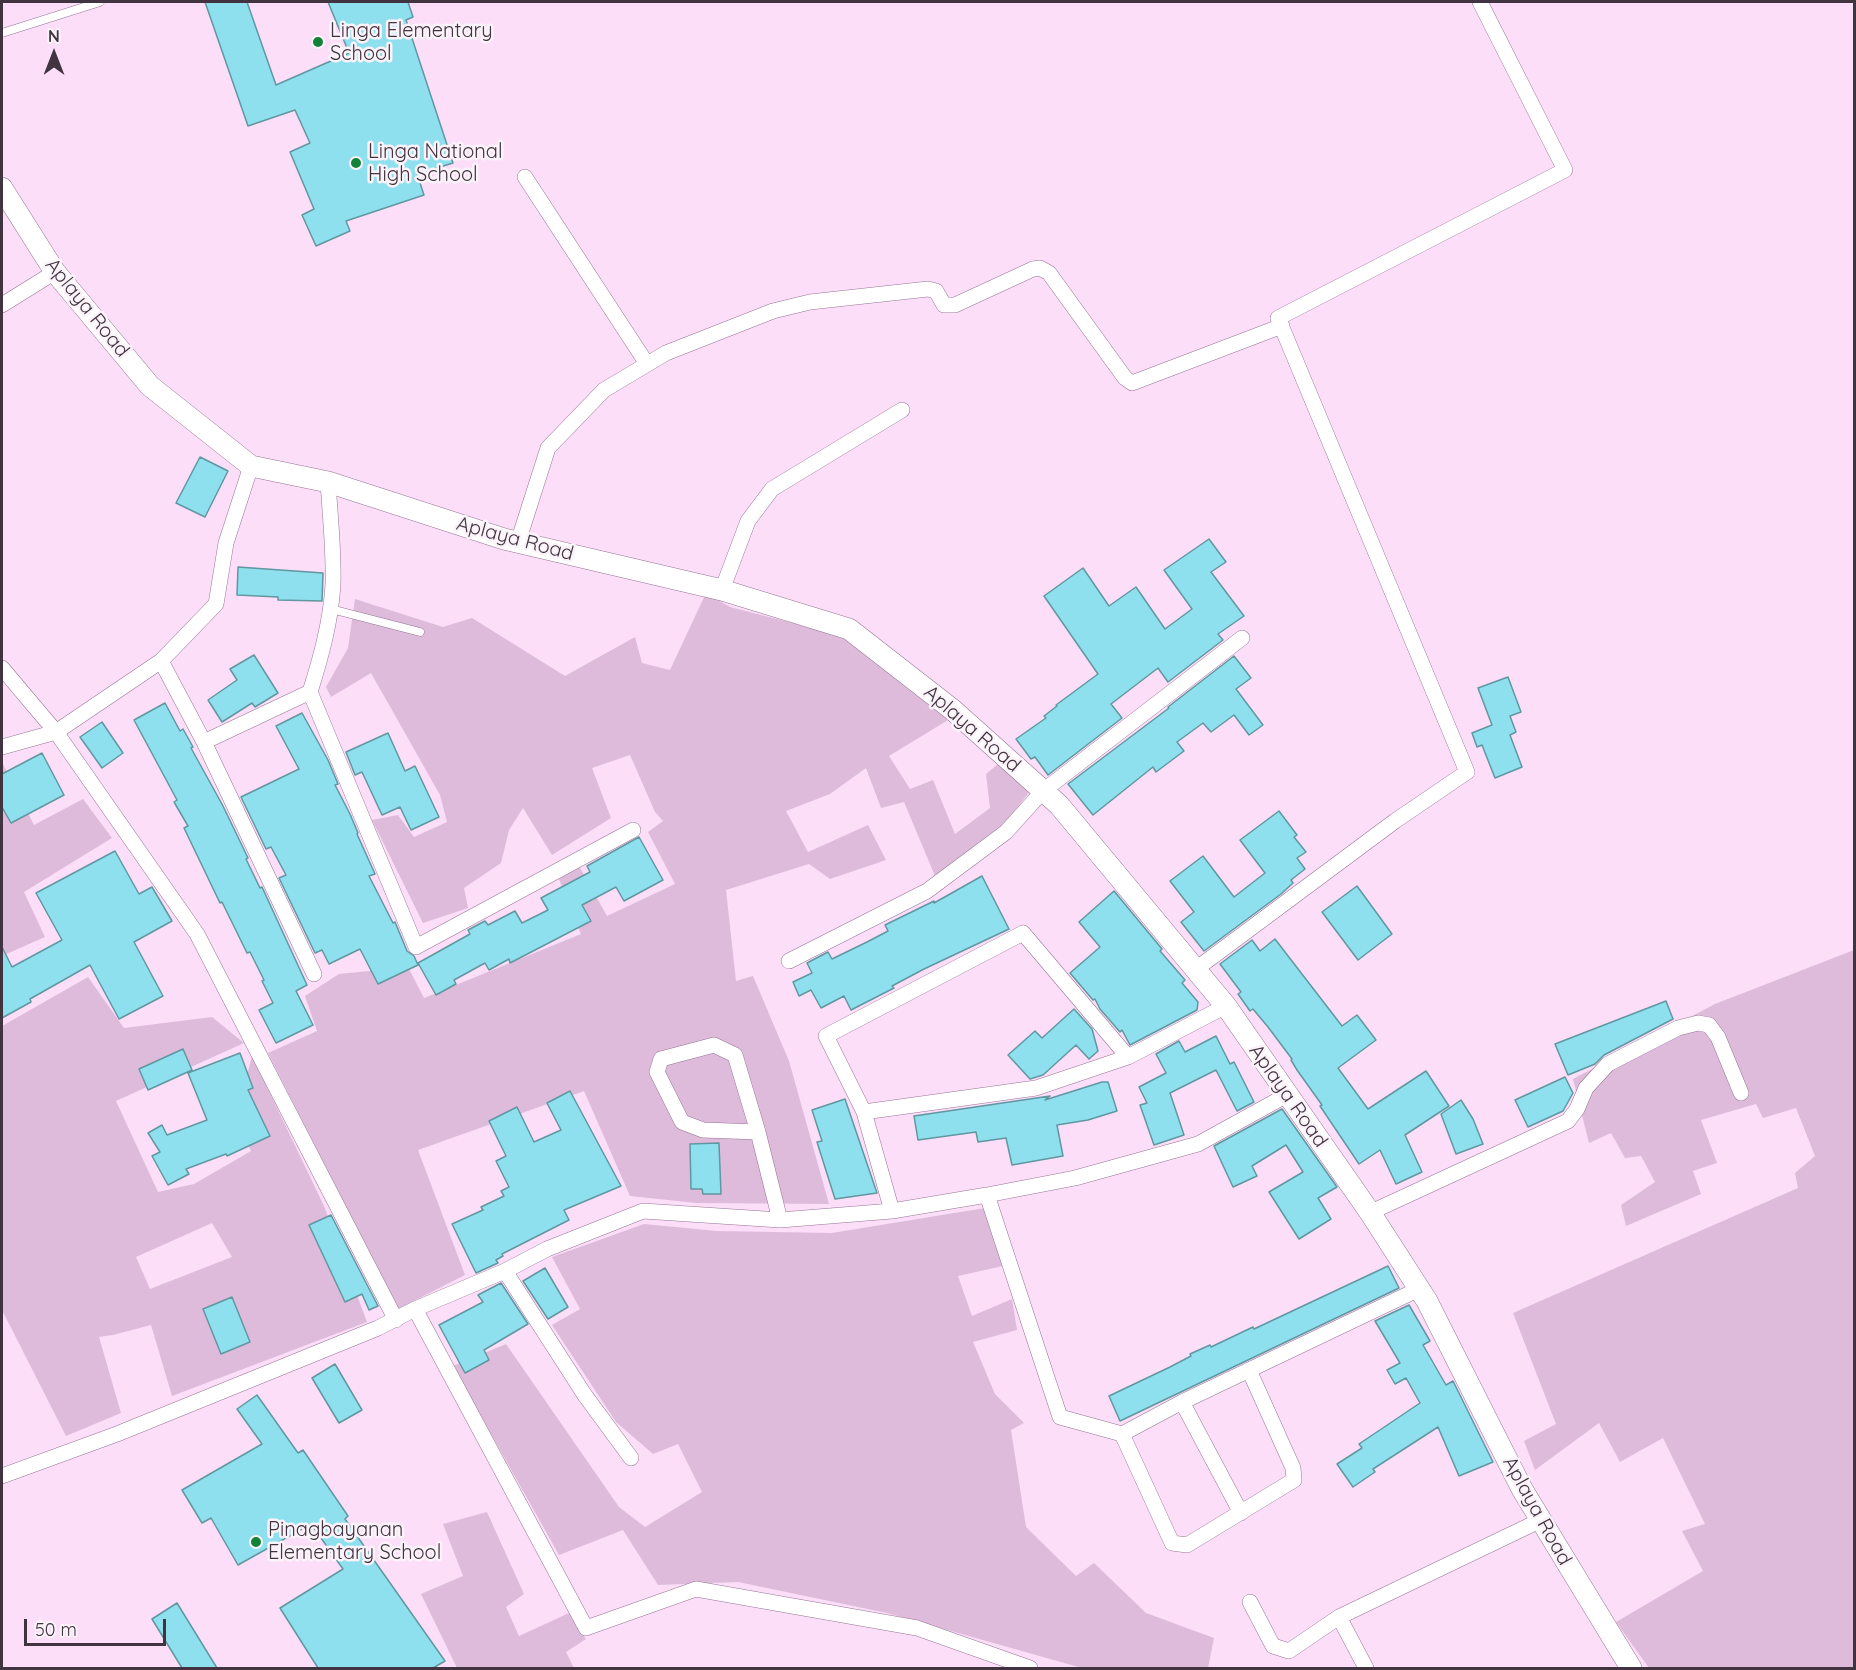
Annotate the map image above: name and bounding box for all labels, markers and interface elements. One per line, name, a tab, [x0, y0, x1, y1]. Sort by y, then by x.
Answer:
place label: Linga Elementary School	[330, 19, 493, 66]
north arrow	[24, 24, 84, 84]
text: N	[48, 26, 60, 46]
marker: Linga Elementary School	[311, 35, 325, 49]
place label: Linga National High School	[368, 140, 503, 187]
marker: Linga National High School	[349, 156, 363, 170]
street label: Aplaya Road	[40, 254, 134, 362]
street label: Aplaya Road	[454, 512, 576, 566]
street label: Aplaya Road	[919, 680, 1025, 778]
street label: Aplaya Road	[1244, 1040, 1332, 1152]
street label: Aplaya Road	[1497, 1453, 1577, 1569]
place label: Pinagbayanan Elementary School	[268, 1518, 441, 1565]
marker: Pinagbayanan Elementary School	[249, 1535, 263, 1549]
scale bar	[27, 1607, 170, 1645]
text: 50 m	[35, 1618, 77, 1641]

